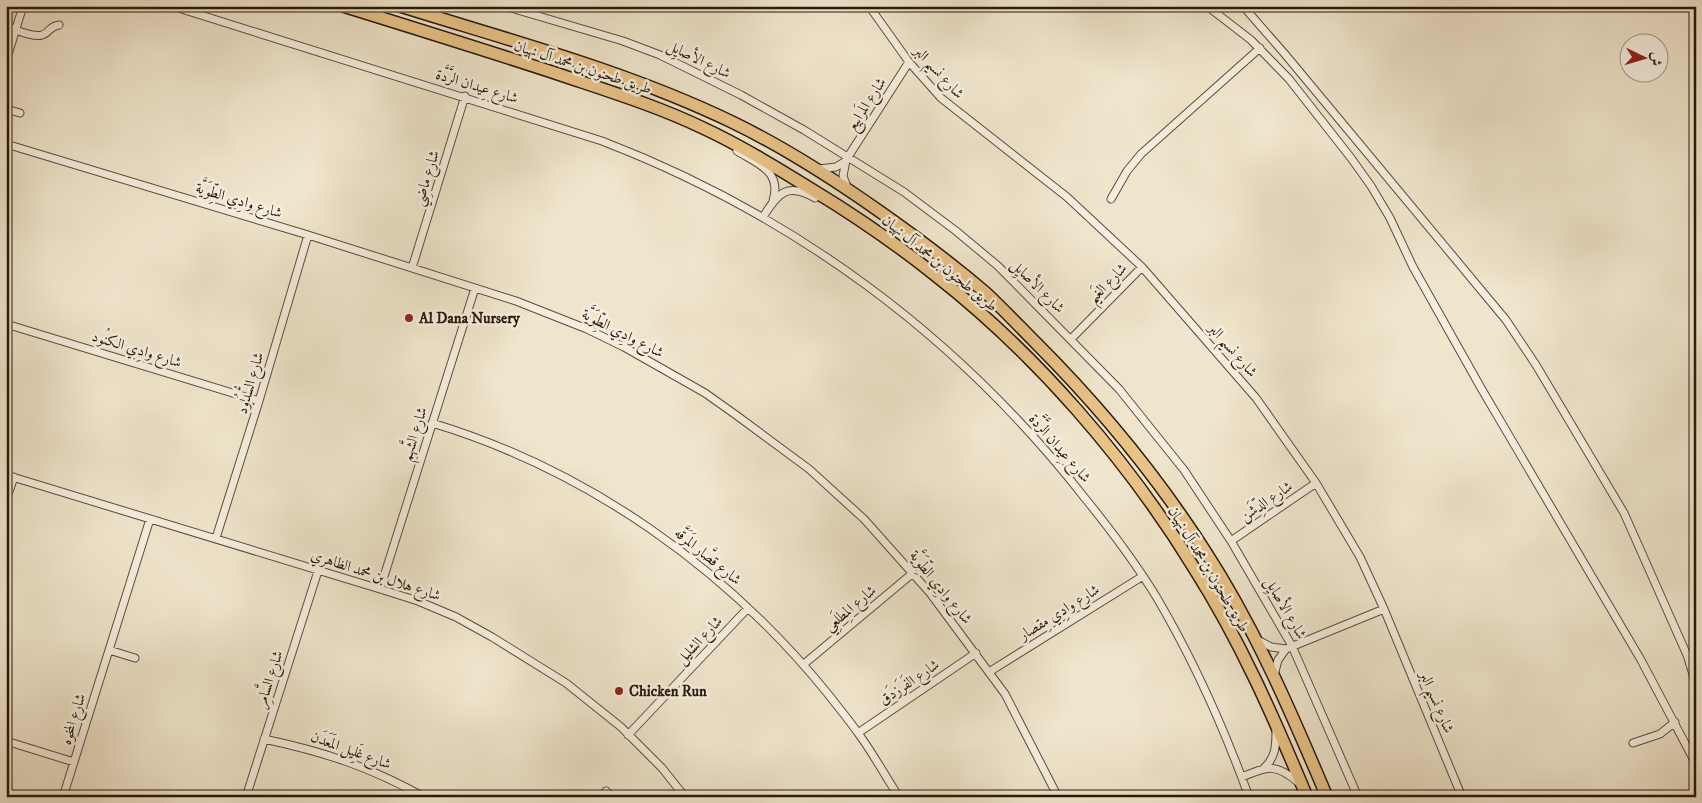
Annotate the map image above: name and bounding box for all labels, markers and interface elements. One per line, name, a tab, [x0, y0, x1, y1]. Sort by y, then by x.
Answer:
north arrow	[1620, 32, 1670, 82]
street label: شارع الأصايِل	[662, 34, 735, 86]
street label: طريق طحنون بن محمد آل نهيان	[512, 36, 654, 99]
street label: شارع نسيم البر	[904, 40, 968, 106]
text: ش	[1646, 51, 1666, 67]
street label: شارع عِيدان الرَّدَّة	[432, 61, 522, 111]
street label: شارع المَرابِيع	[840, 73, 894, 137]
street label: شارع ماضِي	[409, 148, 448, 210]
street label: شارع وادِي الطِّوَيَّة	[192, 175, 286, 226]
street label: طريق طحنون بن محمد آل نهيان	[878, 211, 1002, 316]
street label: شارع الأصايِل	[1005, 254, 1070, 319]
street label: شارع الغَيم	[1082, 258, 1135, 311]
street label: شارع وادِي الطِّوَيَّة	[577, 301, 669, 365]
place label: Al Dana Nursery	[418, 309, 521, 328]
marker: Al Dana Nursery	[403, 312, 415, 324]
street label: شارع نسيم البر	[1199, 318, 1261, 385]
street label: شارع وادِي الكنُود	[89, 323, 185, 375]
street label: شارع السُّدُود	[227, 349, 271, 417]
street label: شارع الشَّهم	[394, 404, 436, 465]
street label: شارع عِيدان الرَّدَّة	[1022, 407, 1098, 489]
street label: شارع الدِّشَن	[1235, 475, 1298, 528]
street label: طريق طحنون بن محمد آل نهيان	[1163, 503, 1254, 636]
street label: شارع قصَّار المَرَقَّه	[668, 521, 748, 592]
street label: شارع وادِي الطِّوَيَّة	[903, 544, 979, 630]
street label: شارع هلال بن محمد الظاهري	[308, 546, 443, 608]
street label: شارع الأصايِل	[1258, 573, 1313, 644]
street label: شارع المِطلَعِي	[819, 580, 883, 639]
street label: شارع وادِي مِقصار	[1014, 580, 1105, 648]
street label: شارع الشليل	[672, 612, 729, 671]
street label: شارع السَّامِر	[248, 647, 291, 711]
street label: شارع الفَرَزدَق	[874, 654, 945, 712]
street label: شارع نسيم البر	[1410, 666, 1458, 738]
place label: Chicken Run	[629, 682, 707, 701]
marker: Chicken Run	[613, 685, 625, 697]
street label: شارع المخوه	[57, 691, 93, 748]
street label: شارع غَلِيل المَعَدَن	[307, 725, 394, 777]

